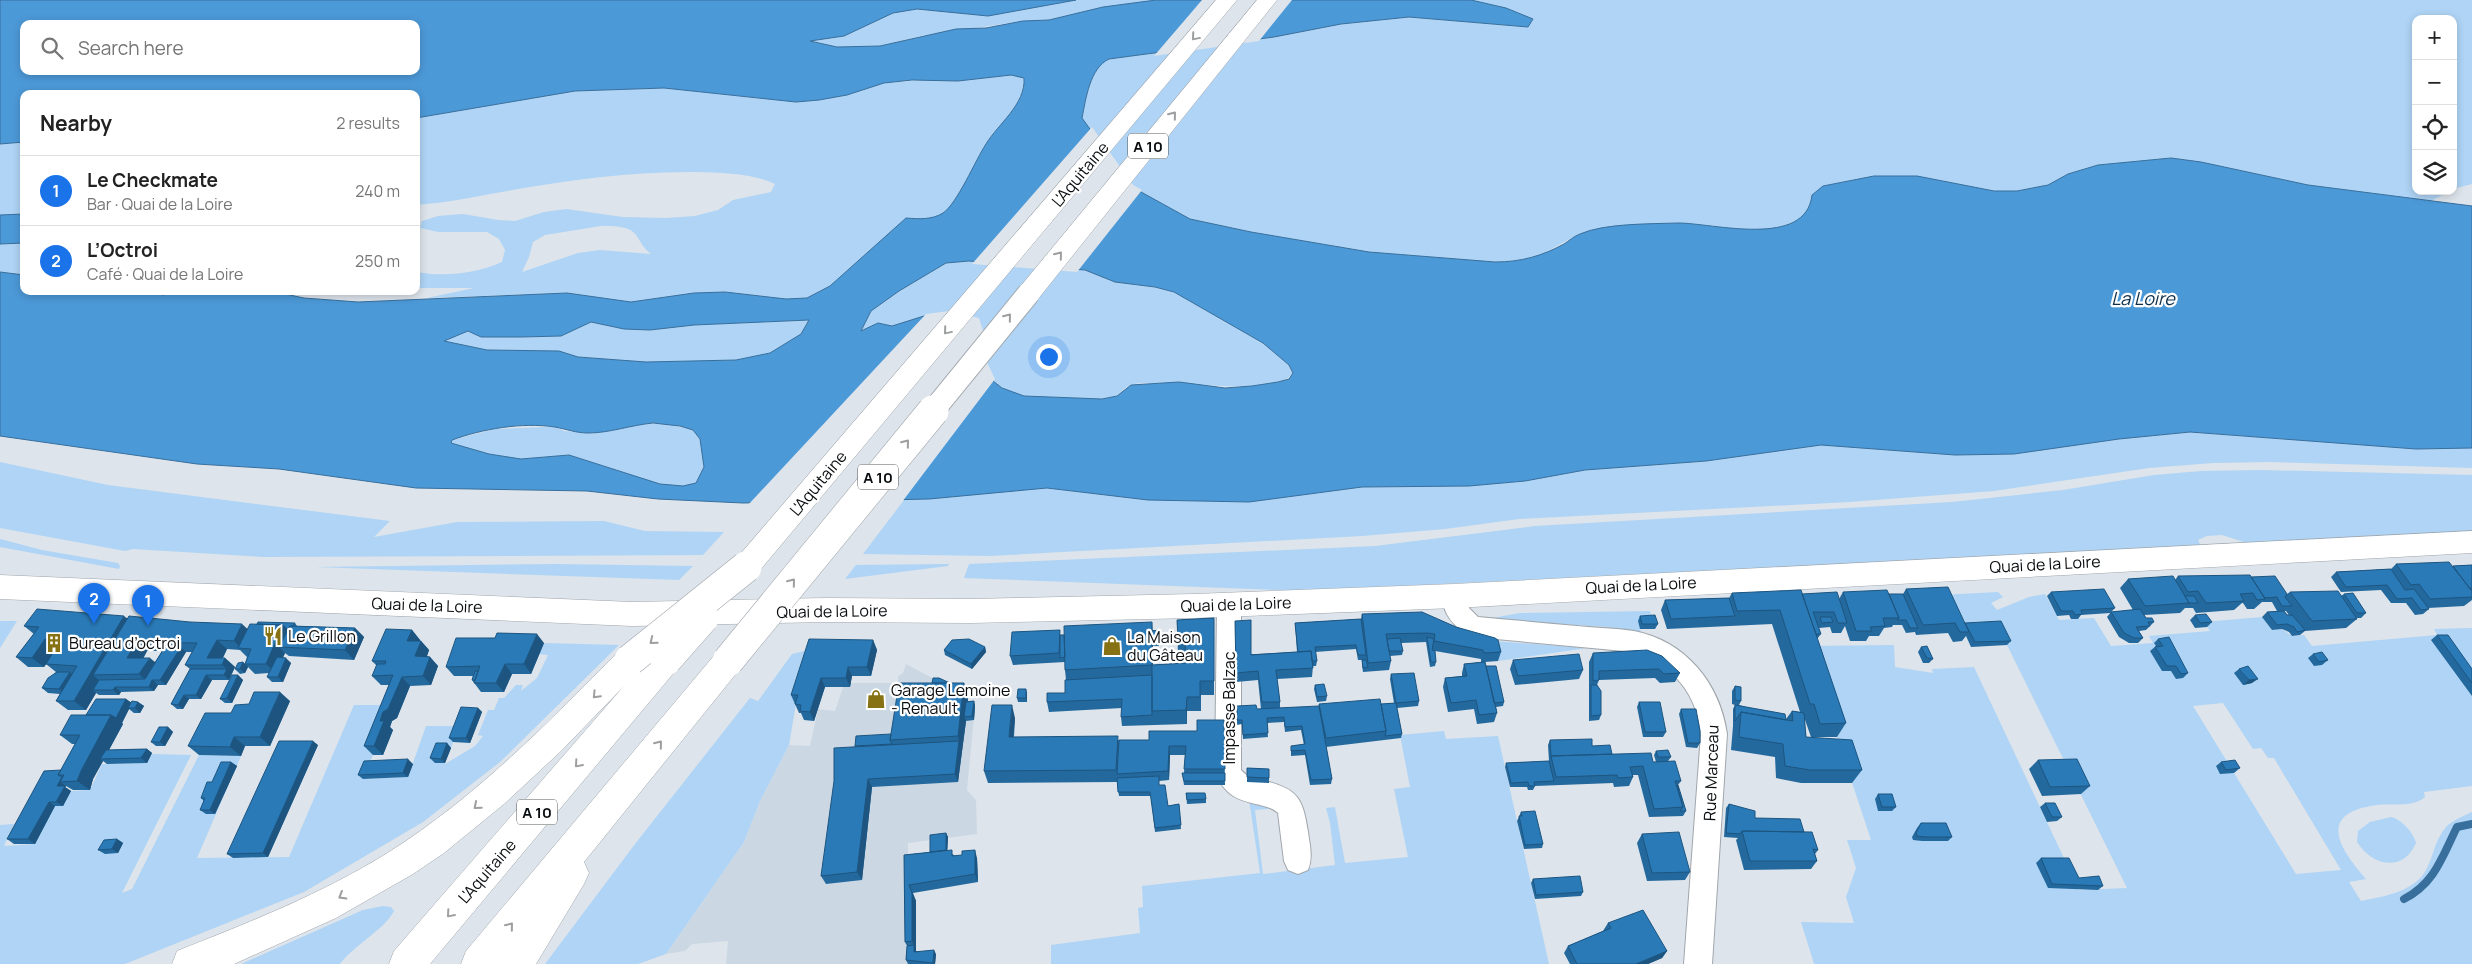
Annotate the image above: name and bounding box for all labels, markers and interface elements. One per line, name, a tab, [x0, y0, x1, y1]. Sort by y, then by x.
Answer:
map controls	[2412, 15, 2457, 195]
button: +	[2412, 15, 2457, 60]
search box	[20, 20, 420, 75]
one-way arrow	[1192, 32, 1201, 41]
icon: search	[38, 34, 66, 62]
text: Search here	[78, 35, 184, 61]
button: −	[2412, 60, 2457, 105]
button: locate	[2412, 105, 2457, 150]
text: Nearby	[40, 109, 112, 137]
text: 2 results	[336, 112, 400, 134]
one-way arrow	[1167, 112, 1175, 121]
road number: A 10	[1128, 134, 1168, 158]
street label: L'Aquitaine	[1046, 137, 1114, 211]
button: layers	[2412, 150, 2457, 195]
text: Le Checkmate	[87, 167, 218, 193]
text: 1	[52, 180, 60, 202]
text: 240 m	[355, 180, 400, 202]
text: Bar · Quai de la Loire	[87, 193, 233, 215]
text: L’Octroi	[87, 237, 158, 263]
text: 2	[51, 250, 61, 272]
text: 250 m	[355, 250, 400, 272]
one-way arrow	[1054, 252, 1062, 261]
text: Café · Quai de la Loire	[87, 263, 243, 285]
water label: La Loire	[2111, 286, 2176, 310]
one-way arrow	[1003, 314, 1011, 323]
one-way arrow	[944, 325, 953, 334]
your location	[1036, 344, 1062, 370]
one-way arrow	[900, 440, 908, 449]
street label: L'Aquitaine	[784, 446, 852, 520]
road number: A 10	[858, 464, 898, 490]
street label: Quai de la Loire	[1989, 550, 2101, 578]
street label: Quai de la Loire	[1585, 571, 1697, 599]
one-way arrow	[786, 579, 795, 588]
pin: 2	[78, 583, 110, 624]
pin: 1	[132, 585, 164, 626]
street label: Quai de la Loire	[1180, 591, 1292, 617]
street label: Quai de la Loire	[371, 592, 483, 618]
street label: Quai de la Loire	[776, 599, 888, 623]
restaurant icon: Le Grillon	[262, 625, 284, 647]
place label: Le Grillon	[288, 625, 356, 647]
place label: La Maison du Gâteau	[1127, 626, 1203, 666]
building icon: Bureau d’octroi	[43, 632, 65, 654]
place label: Bureau d’octroi	[69, 632, 180, 654]
shop icon: La Maison du Gâteau	[1101, 635, 1123, 657]
one-way arrow	[650, 636, 659, 644]
street label: Impasse Balzac	[1218, 651, 1240, 765]
place label: Garage Lemoine - Renault	[891, 679, 1010, 719]
shop icon: Garage Lemoine - Renault	[865, 688, 887, 710]
one-way arrow	[593, 690, 602, 699]
street label: Rue Marceau	[1698, 724, 1724, 822]
one-way arrow	[653, 741, 662, 750]
one-way arrow	[575, 758, 584, 767]
one-way arrow	[474, 800, 483, 808]
road number: A 10	[517, 800, 557, 824]
street label: L'Aquitaine	[453, 834, 521, 908]
one-way arrow	[339, 890, 348, 900]
one-way arrow	[447, 908, 455, 917]
one-way arrow	[504, 923, 513, 932]

